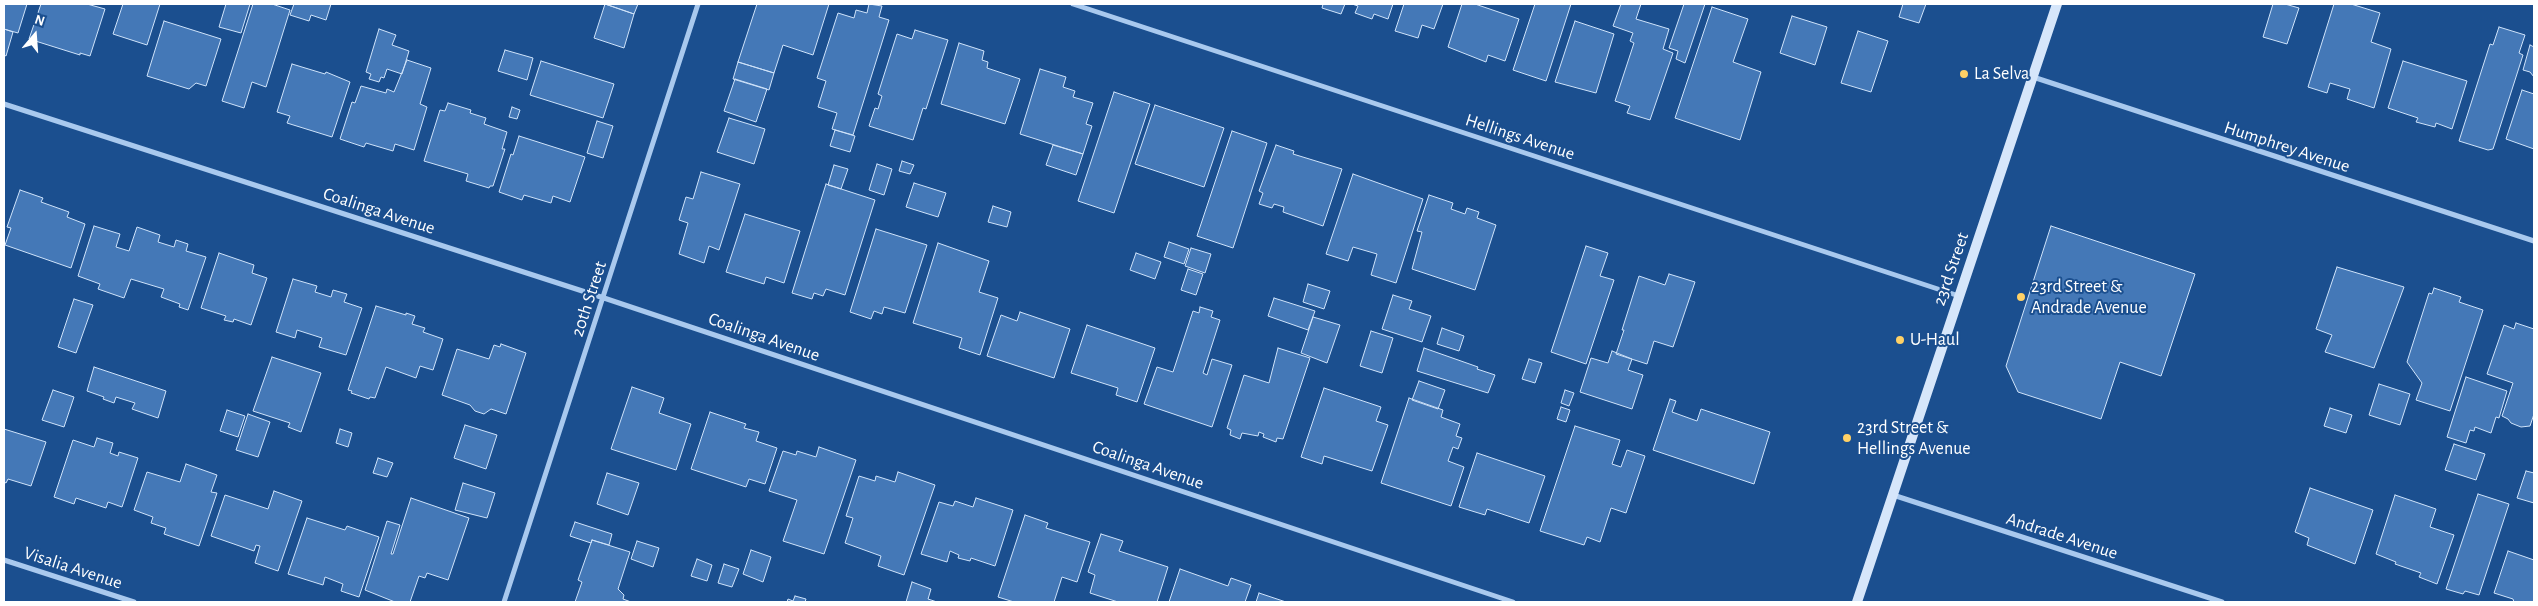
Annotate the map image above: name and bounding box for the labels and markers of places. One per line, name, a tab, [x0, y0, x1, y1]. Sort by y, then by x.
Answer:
place label: La Selva	[1974, 63, 2029, 85]
marker: La Selva	[1958, 68, 1970, 80]
place label: 23rd Street & Andrade Avenue	[2031, 276, 2147, 318]
marker: 23rd Street & Andrade Avenue	[2015, 291, 2027, 303]
place label: U-Haul	[1910, 329, 1960, 351]
marker: U-Haul	[1894, 334, 1906, 346]
place label: 23rd Street & Hellings Avenue	[1857, 417, 1971, 459]
marker: 23rd Street & Hellings Avenue	[1841, 432, 1853, 444]

